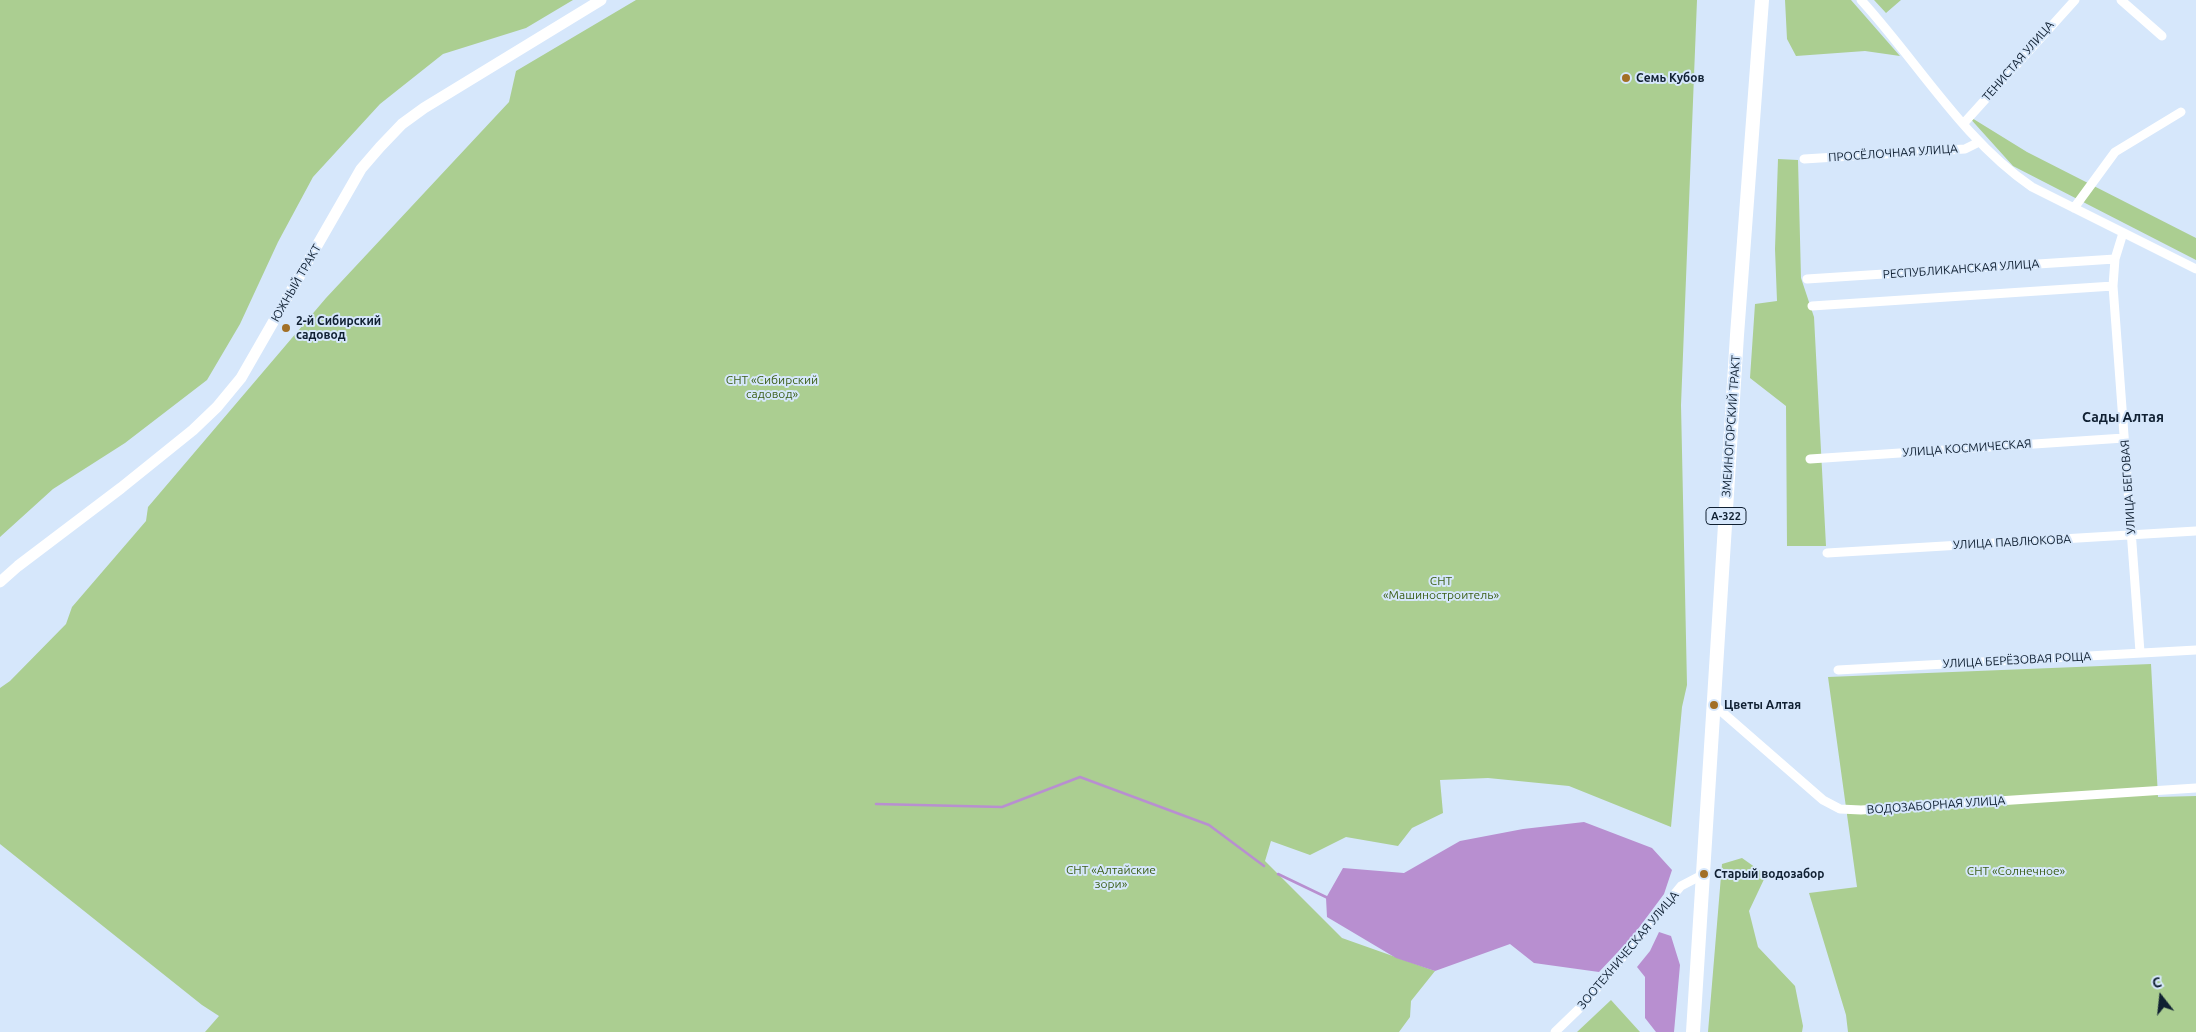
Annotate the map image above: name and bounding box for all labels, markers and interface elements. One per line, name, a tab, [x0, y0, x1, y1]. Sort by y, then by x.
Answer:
street label: ТЕНИСТАЯ УЛИЦА	[1979, 18, 2057, 104]
place label: Семь Кубов	[1636, 71, 1704, 85]
marker: Семь Кубов	[1620, 72, 1632, 84]
street label: ПРОСЁЛОЧНАЯ УЛИЦА	[1828, 141, 1958, 165]
street label: ЮЖНЫЙ ТРАКТ	[268, 242, 324, 324]
street label: РЕСПУБЛИКАНСКАЯ УЛИЦА	[1882, 256, 2040, 282]
place label: 2-й Сибирский садовод	[296, 314, 381, 342]
marker: 2-й Сибирский садовод	[280, 322, 292, 334]
street label: ЗМЕИНОГОРСКИЙ ТРАКТ	[1719, 355, 1743, 497]
park label: СНТ «Сибирский садовод»	[726, 373, 818, 401]
district label: Сады Алтая	[2082, 409, 2164, 425]
street label: УЛИЦА КОСМИЧЕСКАЯ	[1902, 436, 2032, 460]
street label: УЛИЦА БЕГОВАЯ	[2118, 439, 2138, 535]
road number: А-322	[1706, 508, 1746, 524]
street label: УЛИЦА ПАВЛЮКОВА	[1953, 532, 2071, 552]
park label: СНТ «Машиностроитель»	[1383, 574, 1499, 602]
street label: УЛИЦА БЕРЁЗОВАЯ РОЩА	[1942, 649, 2092, 671]
place label: Цветы Алтая	[1724, 698, 1801, 712]
marker: Цветы Алтая	[1708, 699, 1720, 711]
street label: ВОДОЗАБОРНАЯ УЛИЦА	[1866, 793, 2006, 817]
park label: СНТ «Алтайские зори»	[1066, 863, 1156, 891]
park label: СНТ «Солнечное»	[1967, 864, 2065, 878]
place label: Старый водозабор	[1714, 867, 1825, 881]
marker: Старый водозабор	[1698, 868, 1710, 880]
street label: ЗООТЕХНИЧЕСКАЯ УЛИЦА	[1574, 888, 1682, 1012]
north arrow	[2136, 972, 2186, 1022]
text: С	[2150, 974, 2163, 992]

